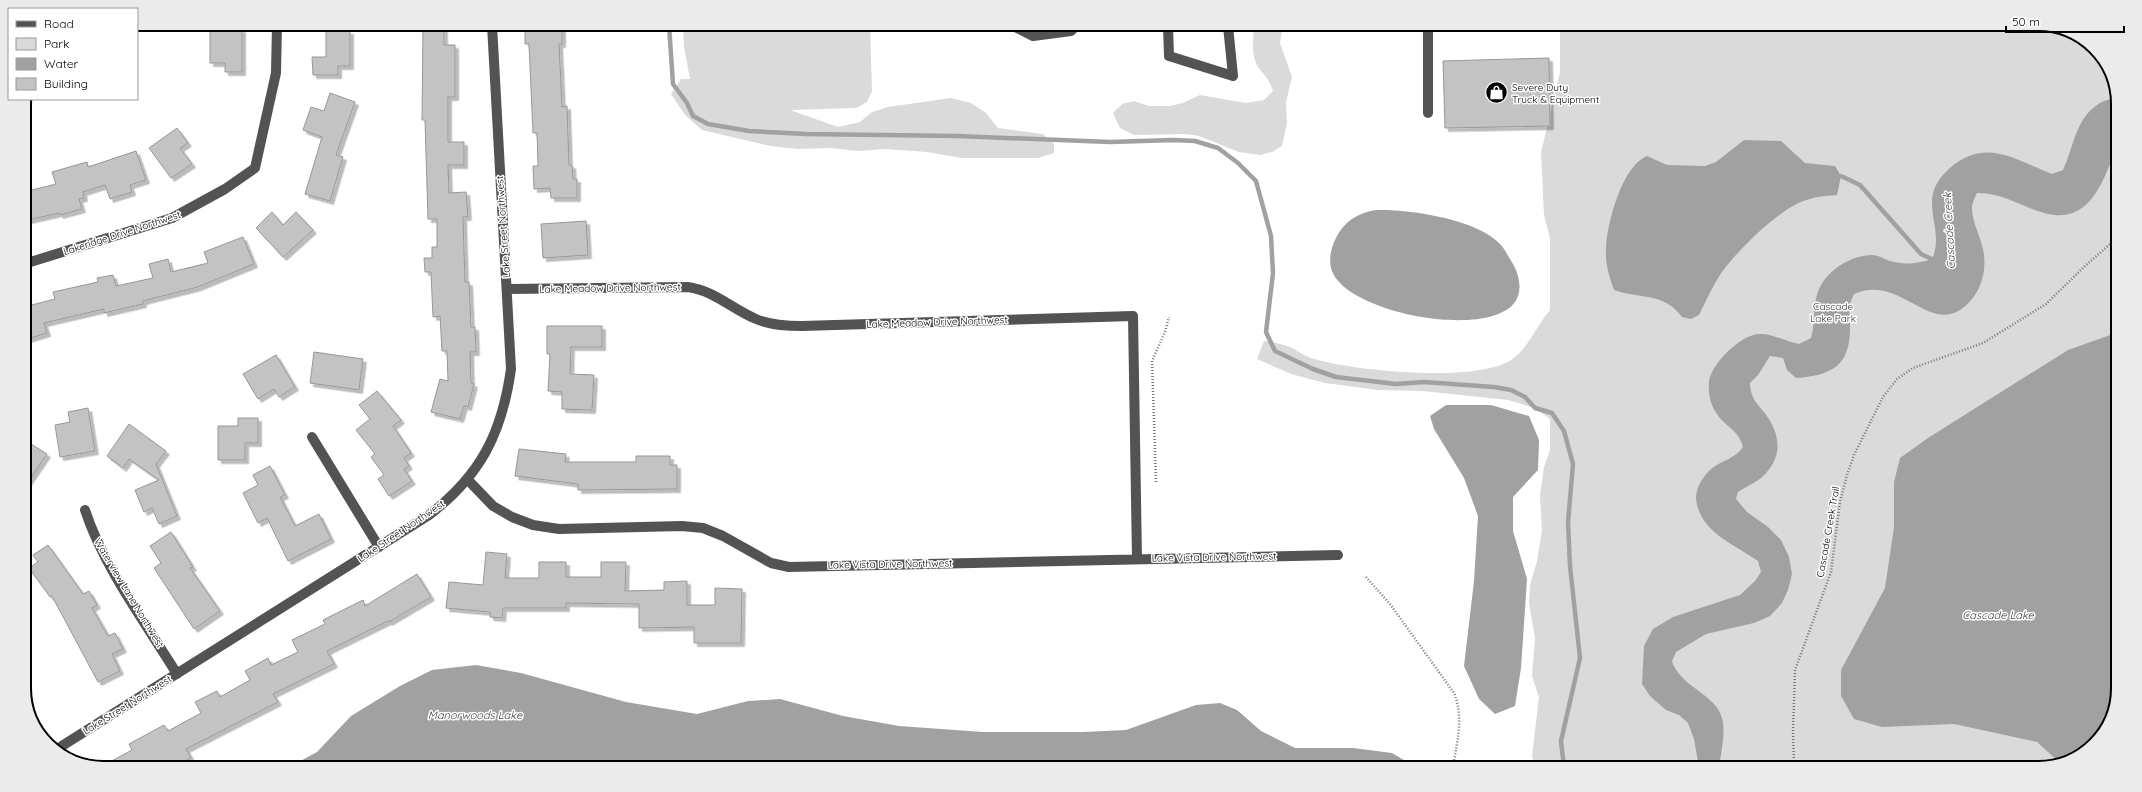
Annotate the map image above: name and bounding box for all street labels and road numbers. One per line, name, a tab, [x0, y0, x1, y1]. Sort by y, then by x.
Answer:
street label: Lake Street Northwest	[493, 175, 513, 279]
street label: Lakeridge Drive Northwest	[62, 208, 183, 258]
street label: Lake Meadow Drive Northwest	[539, 280, 681, 296]
street label: Lake Meadow Drive Northwest	[866, 313, 1009, 331]
street label: Cascade Creek Trail	[1814, 485, 1842, 579]
street label: Lake Street Northwest	[355, 497, 448, 565]
street label: Waterview Lane Northwest	[91, 536, 167, 651]
street label: Lake Vista Drive Northwest	[1151, 549, 1277, 565]
street label: Lake Vista Drive Northwest	[827, 556, 953, 572]
street label: Lake Street Northwest	[80, 672, 174, 738]

